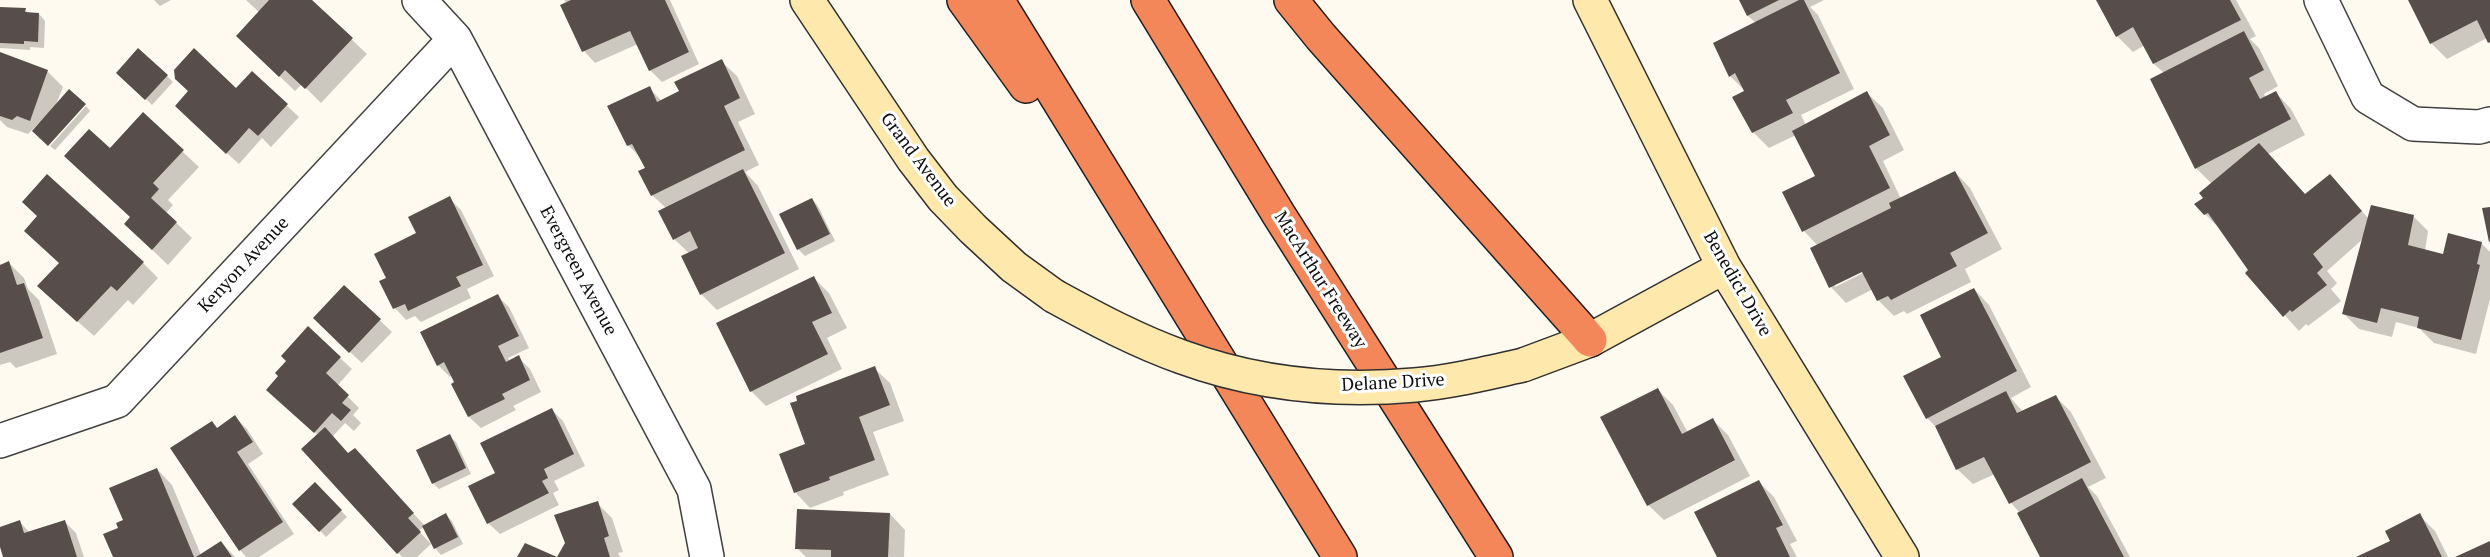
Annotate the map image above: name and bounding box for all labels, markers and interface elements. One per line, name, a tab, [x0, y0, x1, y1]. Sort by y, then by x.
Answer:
street label: Grand Avenue	[876, 109, 960, 211]
street label: Evergreen Avenue	[535, 202, 621, 340]
street label: MacArthur Freeway	[1269, 208, 1371, 352]
street label: Kenyon Avenue	[194, 213, 294, 317]
street label: Benedict Drive	[1698, 228, 1776, 340]
street label: Delane Drive	[1341, 370, 1445, 396]

